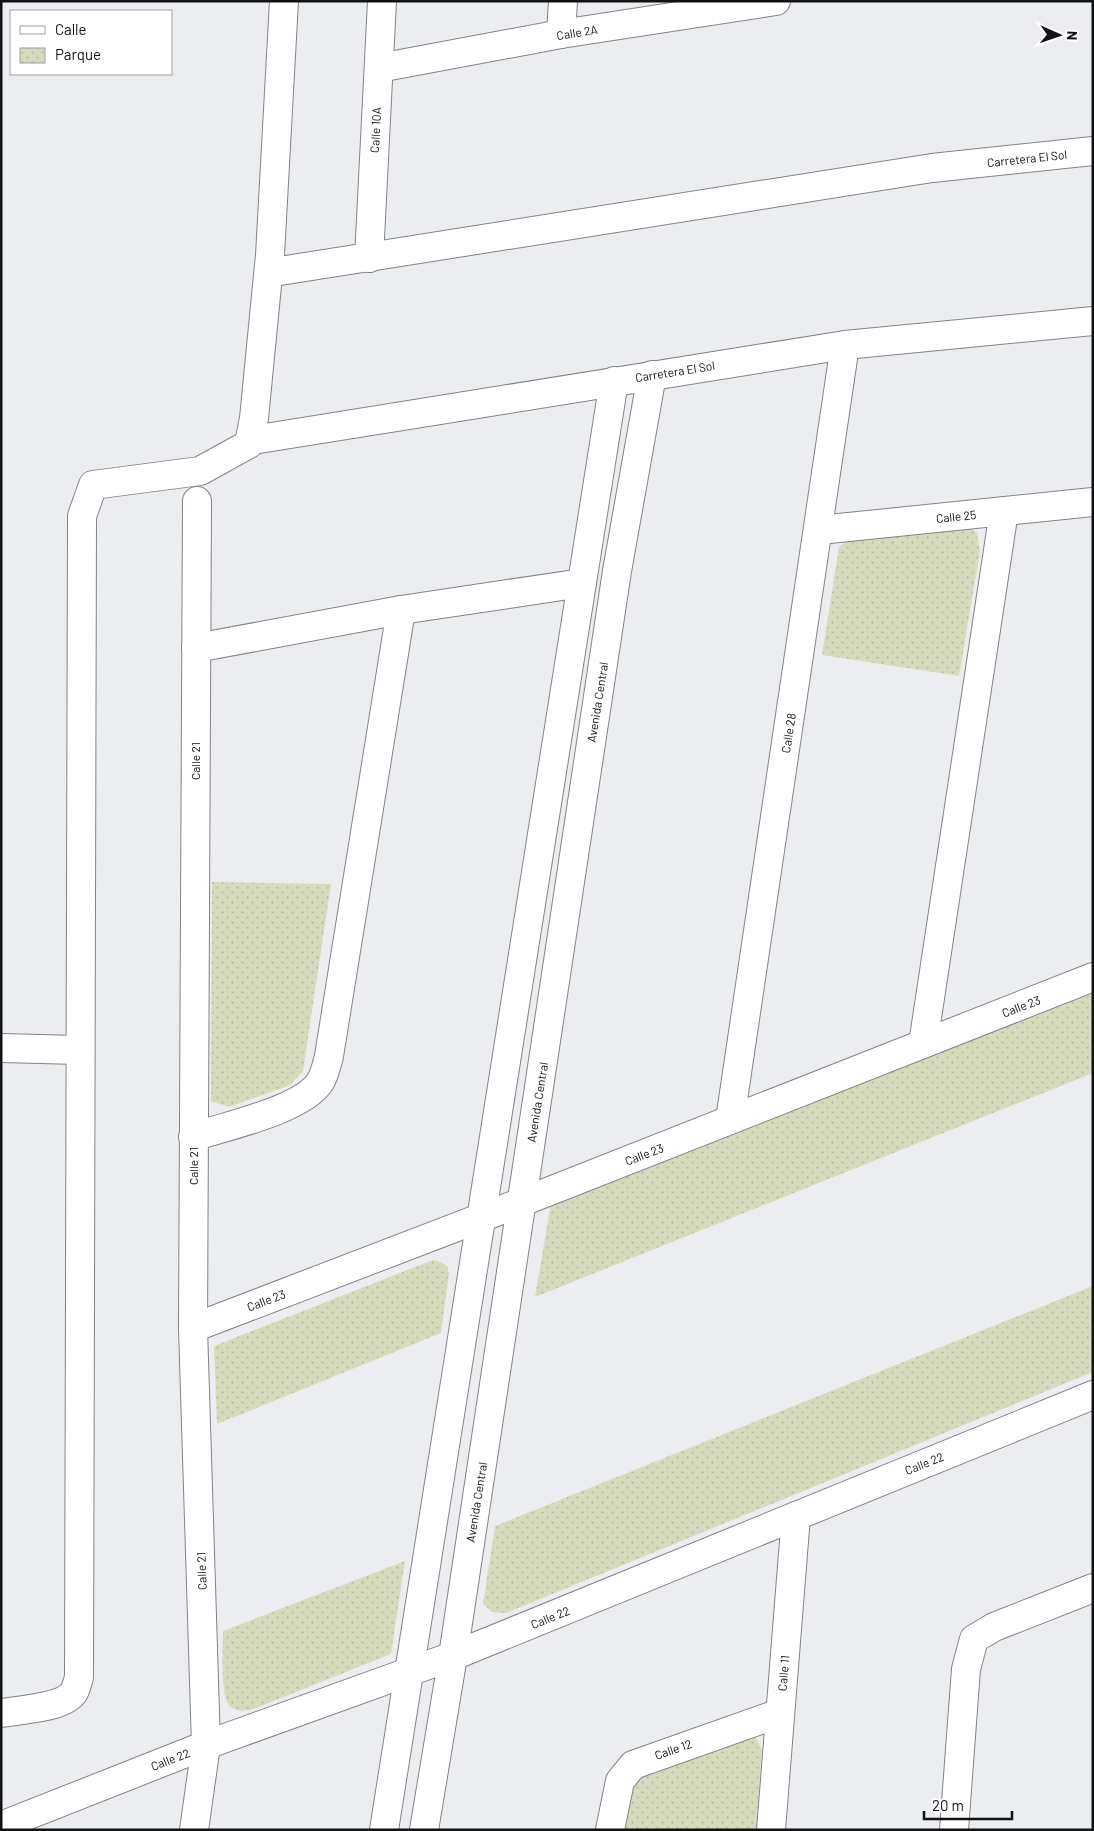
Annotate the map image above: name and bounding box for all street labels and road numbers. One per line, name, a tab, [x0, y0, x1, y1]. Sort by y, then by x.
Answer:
street label: Calle 2A	[555, 22, 599, 42]
street label: Calle 10A	[367, 107, 383, 153]
street label: Carretera El Sol	[986, 147, 1068, 169]
street label: Carretera El Sol	[634, 358, 716, 384]
street label: Calle 25	[935, 507, 977, 525]
street label: Avenida Central	[584, 661, 610, 743]
street label: Calle 28	[778, 712, 798, 754]
street label: Calle 21	[188, 742, 202, 780]
street label: Calle 23	[1000, 992, 1042, 1020]
street label: Avenida Central	[524, 1061, 550, 1143]
street label: Calle 23	[623, 1140, 665, 1168]
street label: Calle 21	[186, 1147, 200, 1185]
street label: Calle 23	[245, 1286, 287, 1314]
street label: Calle 22	[903, 1449, 945, 1477]
street label: Avenida Central	[463, 1461, 489, 1543]
street label: Calle 21	[193, 1552, 209, 1590]
street label: Calle 22	[529, 1603, 571, 1631]
street label: Calle 11	[774, 1654, 792, 1692]
street label: Calle 12	[653, 1736, 693, 1762]
street label: Calle 22	[149, 1745, 191, 1773]

